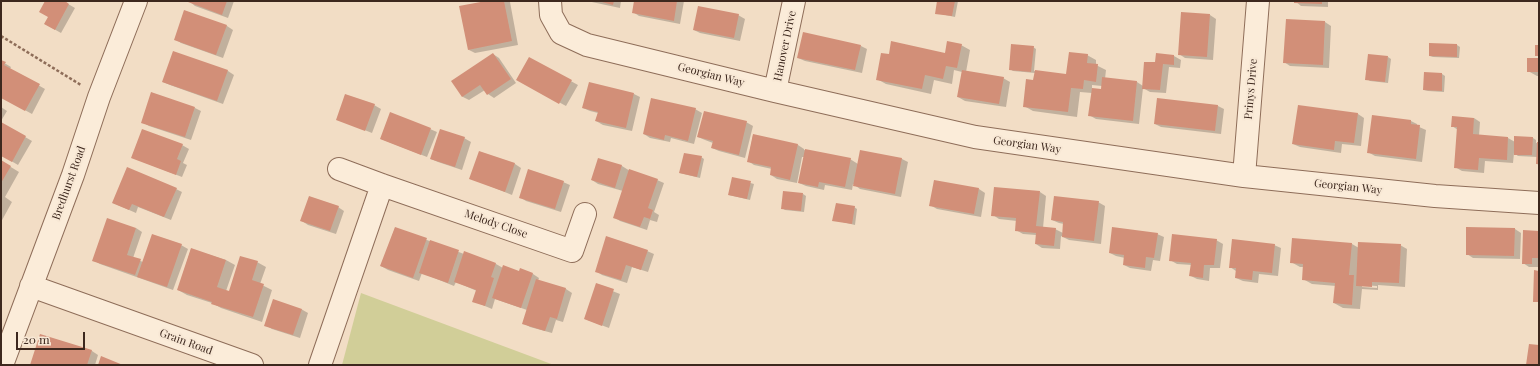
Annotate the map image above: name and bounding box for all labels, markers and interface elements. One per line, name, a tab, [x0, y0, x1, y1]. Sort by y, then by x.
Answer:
street label: Hanover Drive	[771, 10, 799, 82]
street label: Prinys Drive	[1242, 58, 1260, 120]
street label: Georgian Way	[676, 60, 746, 90]
street label: Georgian Way	[992, 134, 1062, 156]
street label: Bredhurst Road	[50, 144, 88, 222]
street label: Georgian Way	[1313, 177, 1383, 197]
street label: Melody Close	[463, 207, 529, 241]
scale bar	[18, 324, 87, 350]
street label: Grain Road	[158, 326, 214, 358]
text: 20 m	[23, 331, 50, 347]

